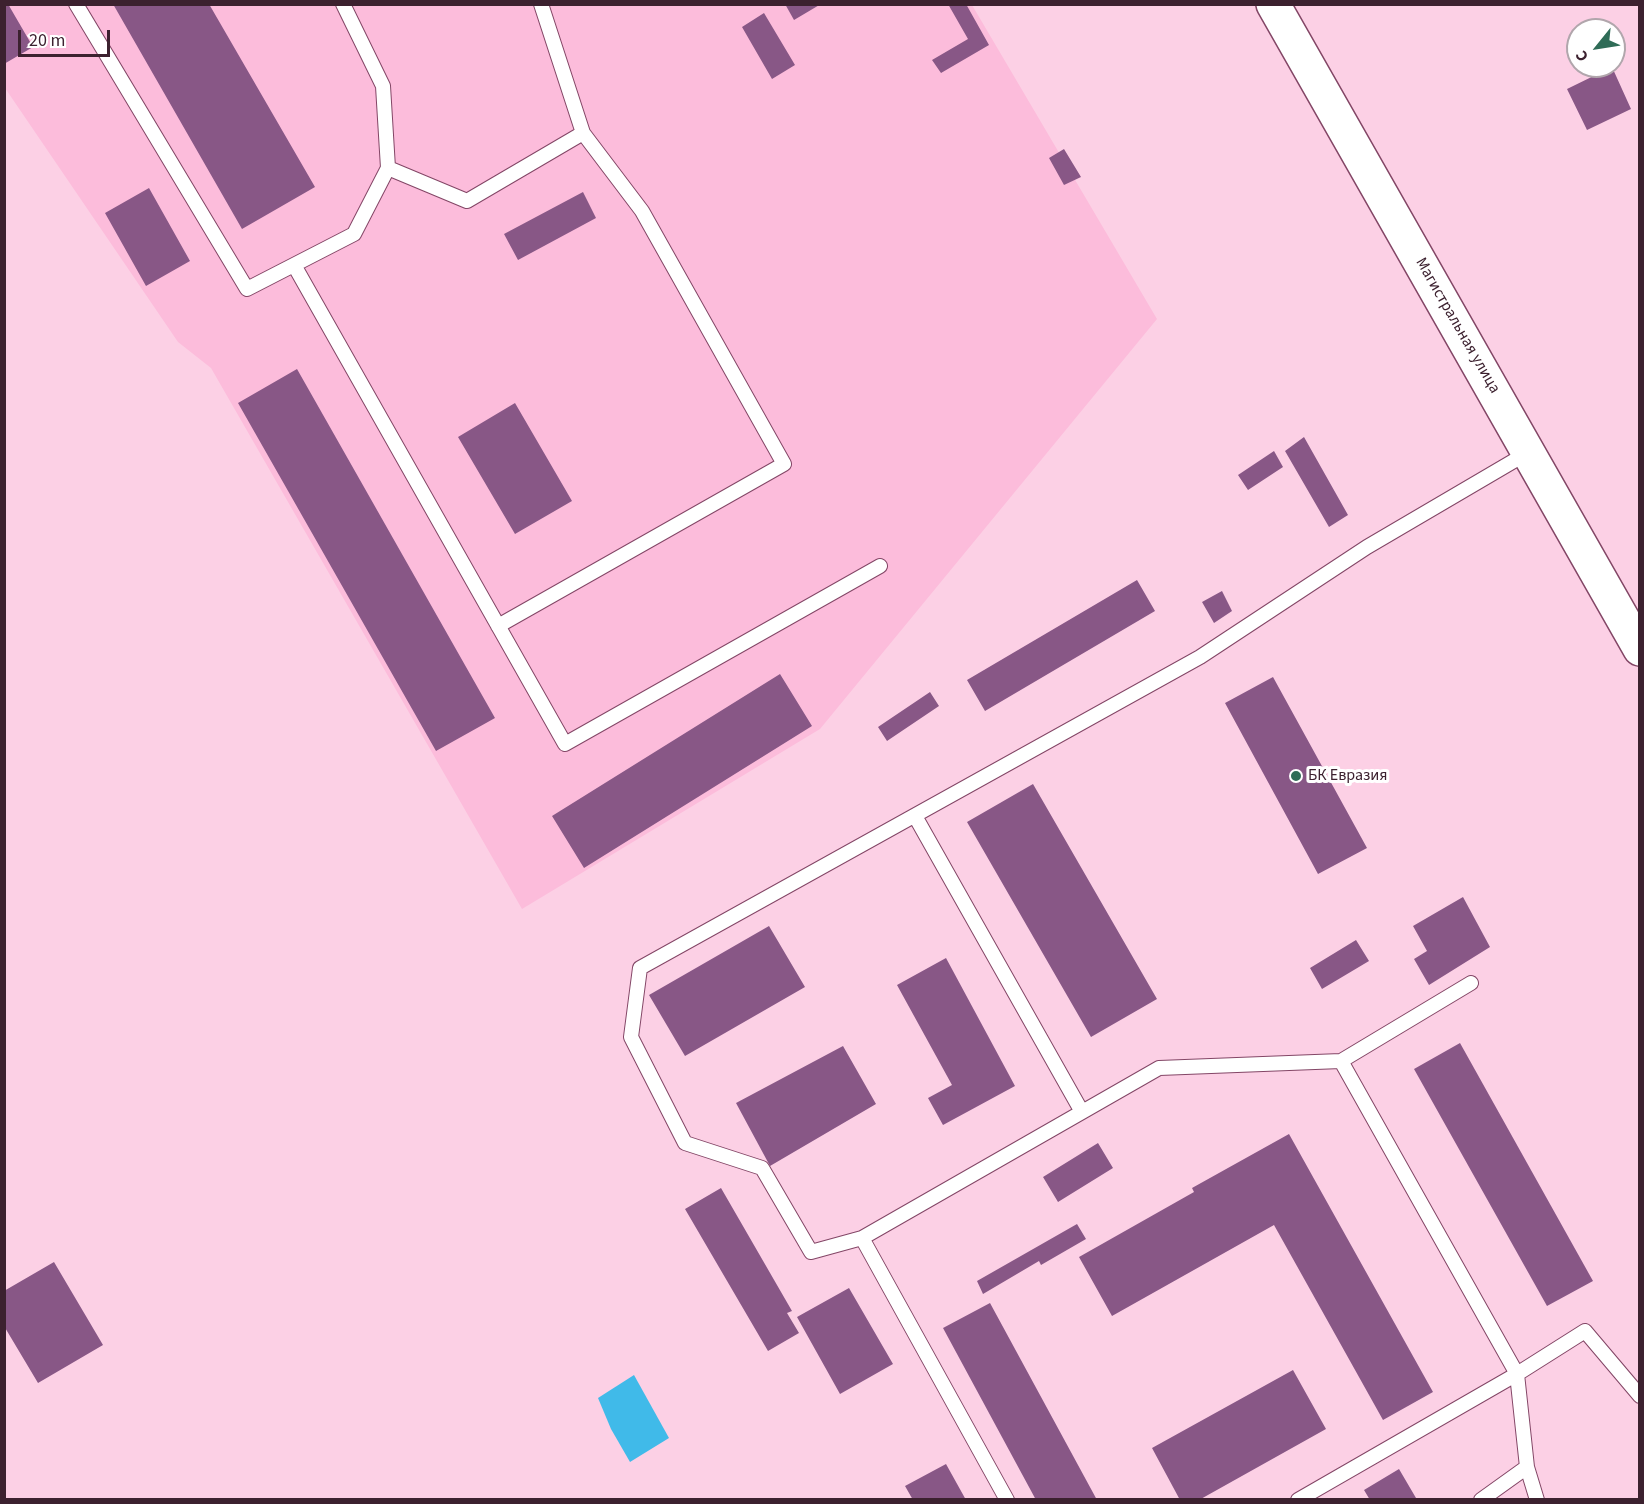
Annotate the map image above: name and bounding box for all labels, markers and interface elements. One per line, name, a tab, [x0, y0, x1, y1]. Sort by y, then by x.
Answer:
scale bar	[21, 18, 112, 56]
north arrow	[1566, 18, 1626, 78]
text: 20 m	[29, 28, 65, 53]
text: С	[1570, 46, 1594, 66]
street label: Магистральная улица	[1410, 255, 1504, 397]
place label: БК Евразия	[1308, 766, 1388, 786]
marker: БК Евразия	[1289, 769, 1303, 783]

